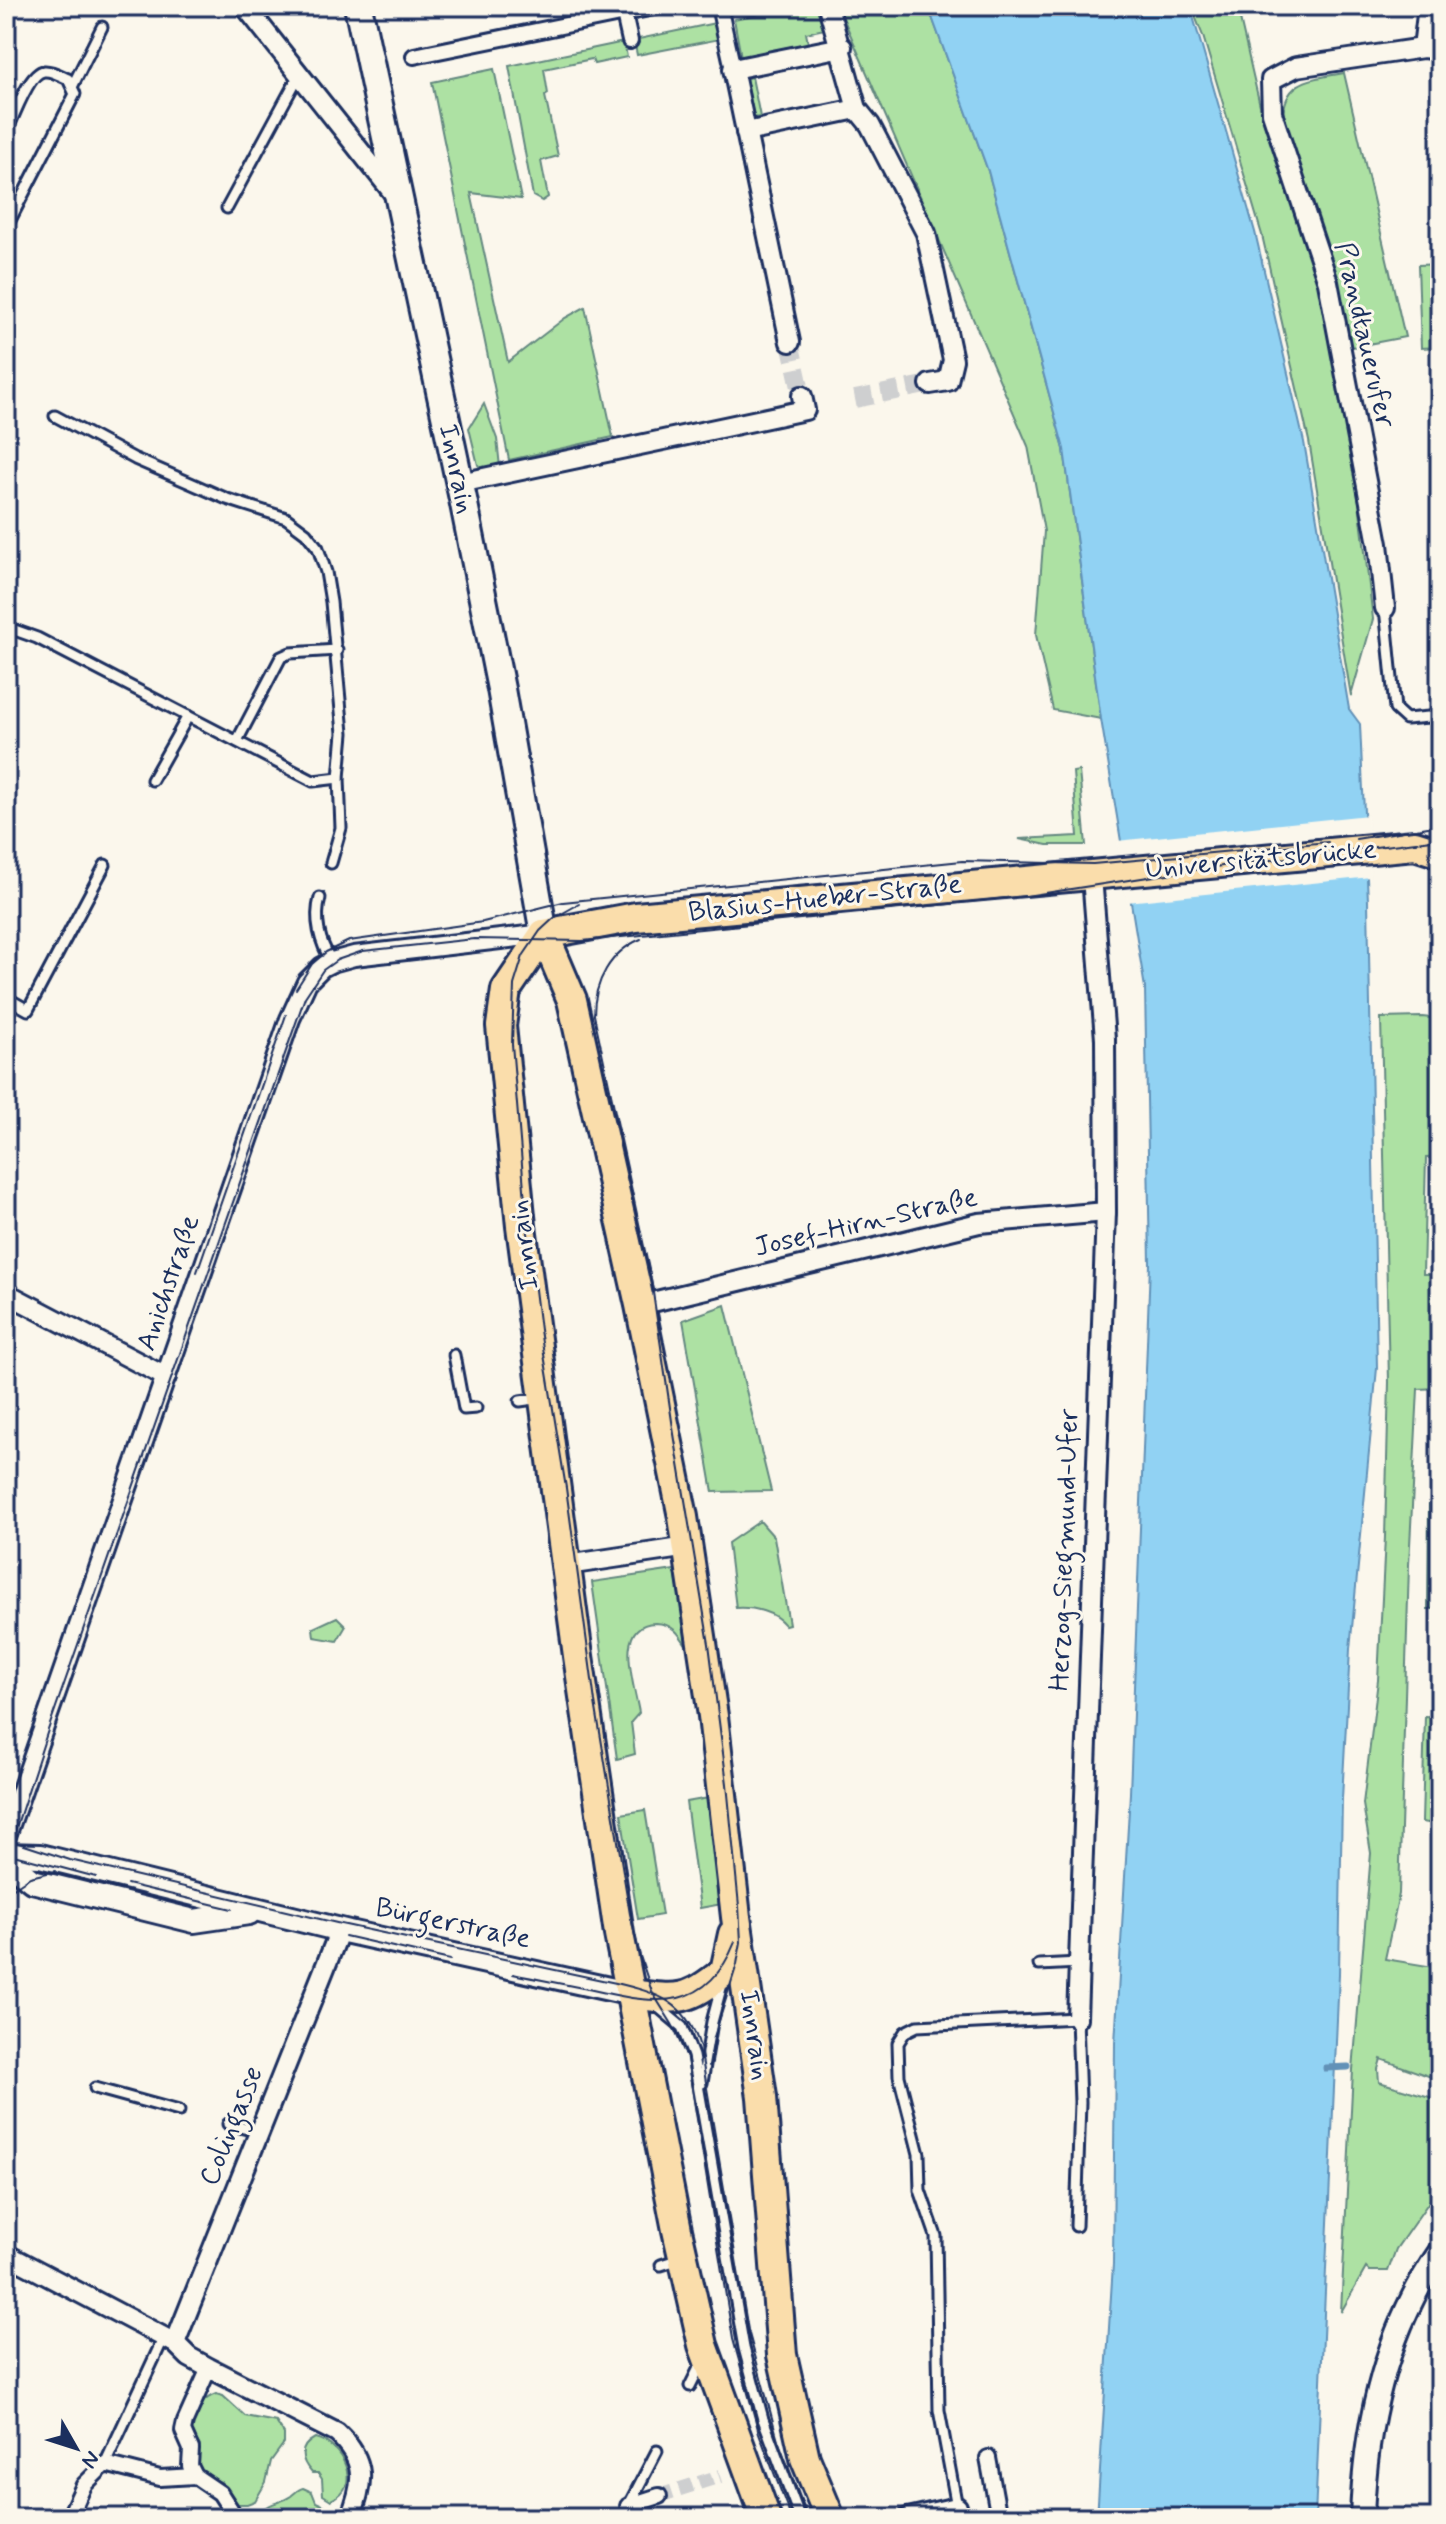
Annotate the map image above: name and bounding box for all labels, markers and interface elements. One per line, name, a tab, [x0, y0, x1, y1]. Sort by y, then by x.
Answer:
street label: Prandtauerufer	[1325, 239, 1404, 432]
street label: Innrain	[428, 421, 484, 517]
street label: Universitätsbrücke	[1144, 831, 1378, 889]
street label: Blasius-Hueber-Straße	[686, 866, 964, 932]
street label: Josef-Hirn-Straße	[751, 1179, 981, 1267]
street label: Innrain	[501, 1198, 549, 1292]
street label: Anichstraße	[129, 1210, 209, 1356]
street label: Herzog-Siegmund-Ufer	[1042, 1408, 1091, 1692]
street label: Bürgerstraße	[371, 1890, 534, 1961]
street label: Innrain	[729, 1987, 779, 2083]
street label: Colingasse	[191, 2061, 275, 2192]
north arrow	[36, 2408, 116, 2488]
text: N	[74, 2445, 105, 2474]

